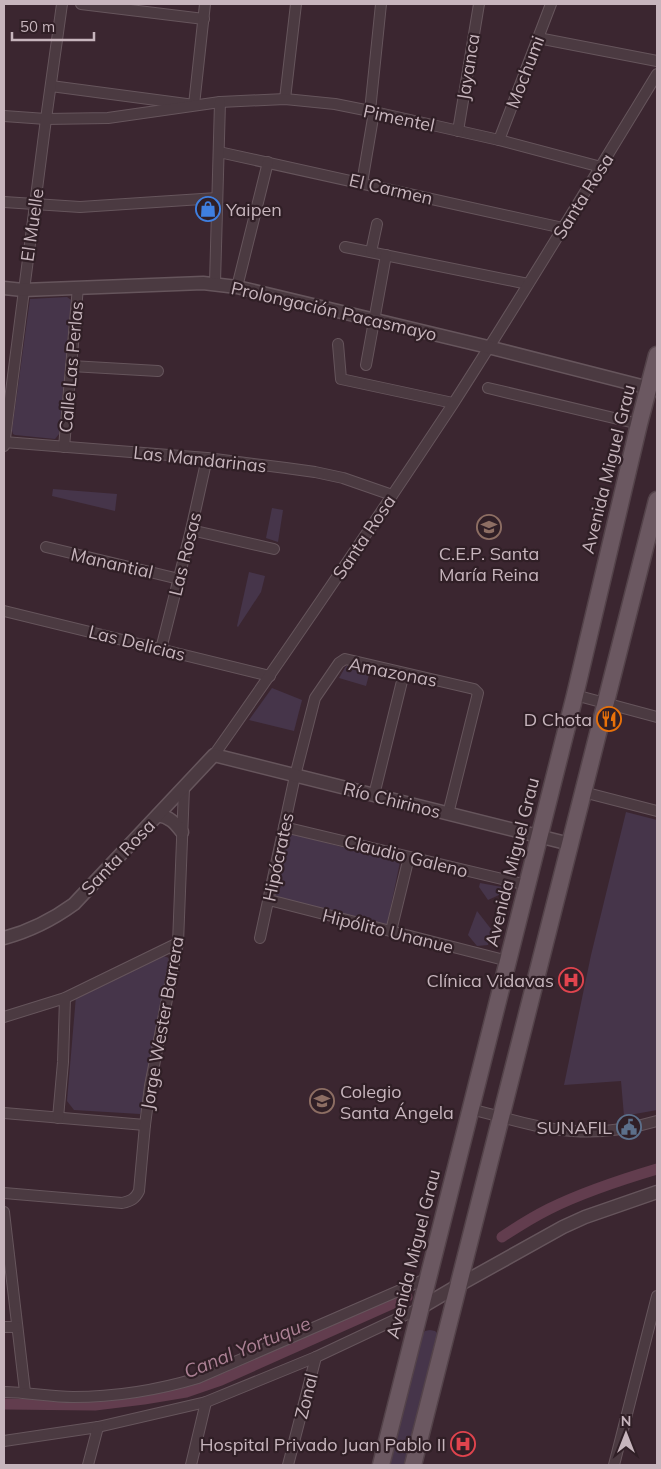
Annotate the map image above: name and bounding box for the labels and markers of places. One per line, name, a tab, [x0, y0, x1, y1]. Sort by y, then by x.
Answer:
shop icon: Yaipen	[195, 196, 221, 222]
place label: Yaipen	[225, 198, 282, 221]
school or university icon: C.E.P. Santa María Reina	[476, 514, 502, 540]
place label: C.E.P. Santa María Reina	[439, 542, 539, 586]
restaurant icon: D Chota	[596, 706, 622, 732]
place label: D Chota	[524, 708, 592, 731]
hospital icon: Clínica Vidavas	[558, 967, 584, 993]
place label: Clínica Vidavas	[426, 969, 554, 992]
place label: Colegio Santa Ángela	[340, 1080, 454, 1124]
school or university icon: Colegio Santa Ángela	[309, 1088, 335, 1114]
public building icon: SUNAFIL	[616, 1114, 642, 1140]
place label: SUNAFIL	[536, 1116, 612, 1139]
hospital icon: Hospital Privado Juan Pablo II	[450, 1431, 476, 1457]
place label: Hospital Privado Juan Pablo II	[200, 1433, 446, 1456]

